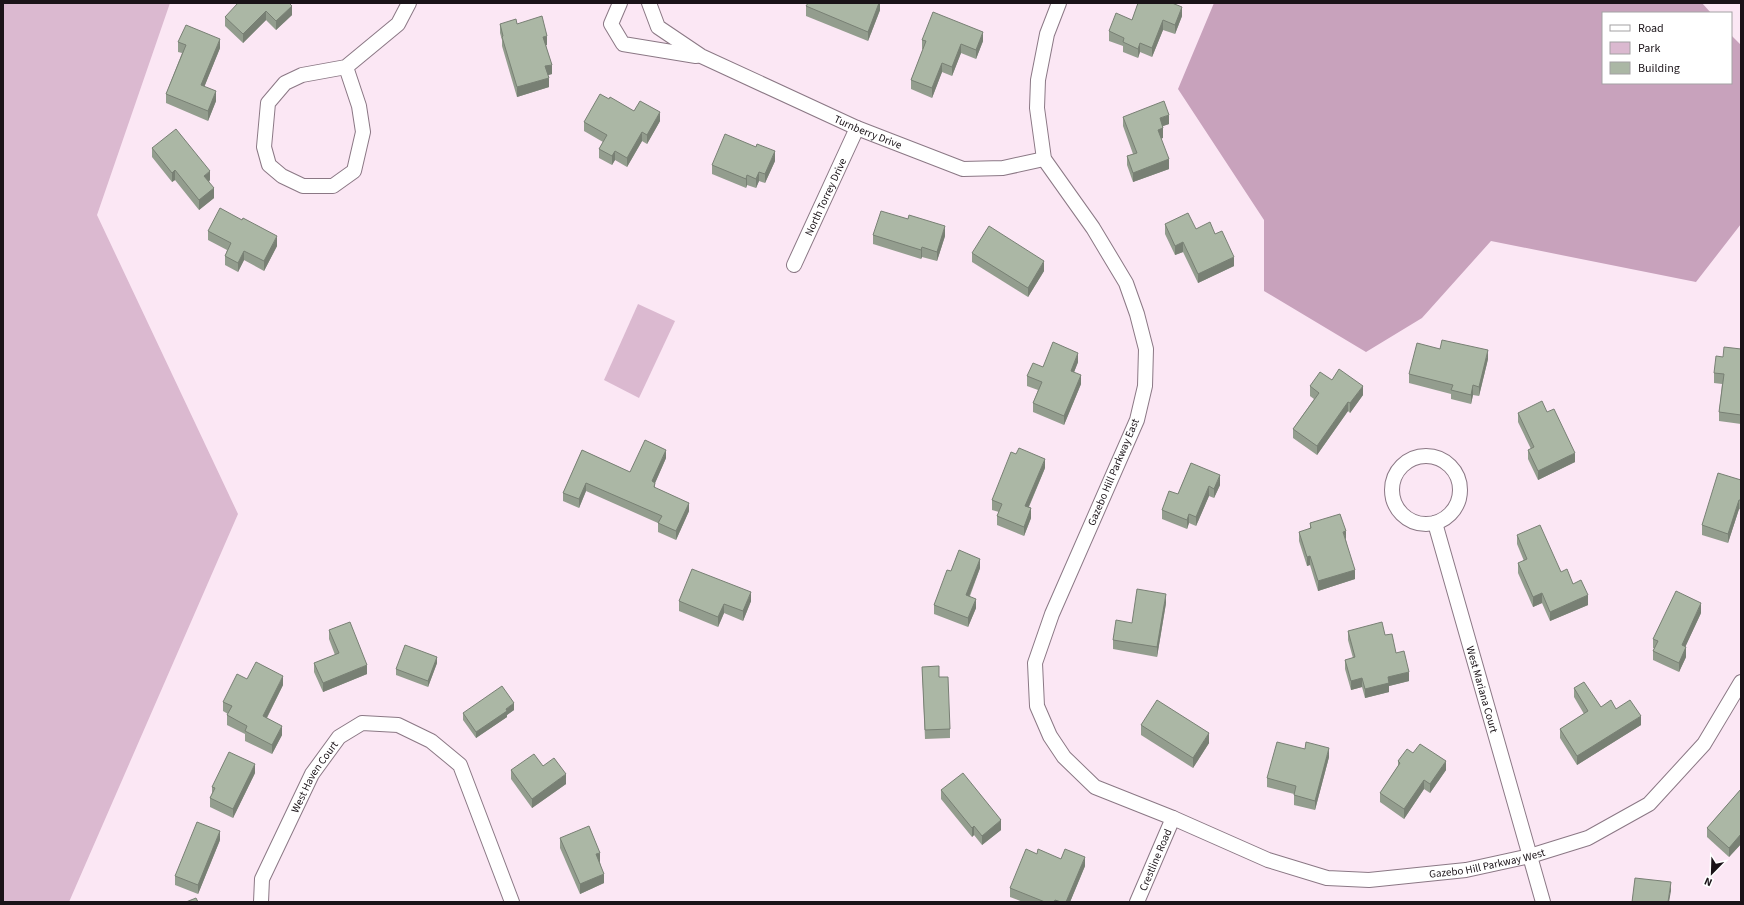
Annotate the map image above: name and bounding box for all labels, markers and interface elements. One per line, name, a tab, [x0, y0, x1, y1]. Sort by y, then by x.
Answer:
legend	[1602, 12, 1732, 84]
text: Road	[1638, 20, 1664, 37]
text: Park	[1638, 40, 1660, 57]
text: Building	[1638, 60, 1680, 77]
street label: Turnberry Drive	[832, 111, 904, 153]
street label: North Torrey Drive	[801, 155, 850, 238]
street label: Gazebo Hill Parkway East	[1084, 416, 1143, 528]
street label: West Mariana Court	[1462, 644, 1502, 735]
street label: West Haven Court	[288, 738, 342, 816]
street label: Crestline Road	[1136, 826, 1176, 893]
street label: Gazebo Hill Parkway West	[1428, 845, 1547, 882]
north arrow	[1692, 853, 1732, 893]
text: N	[1702, 873, 1715, 890]

